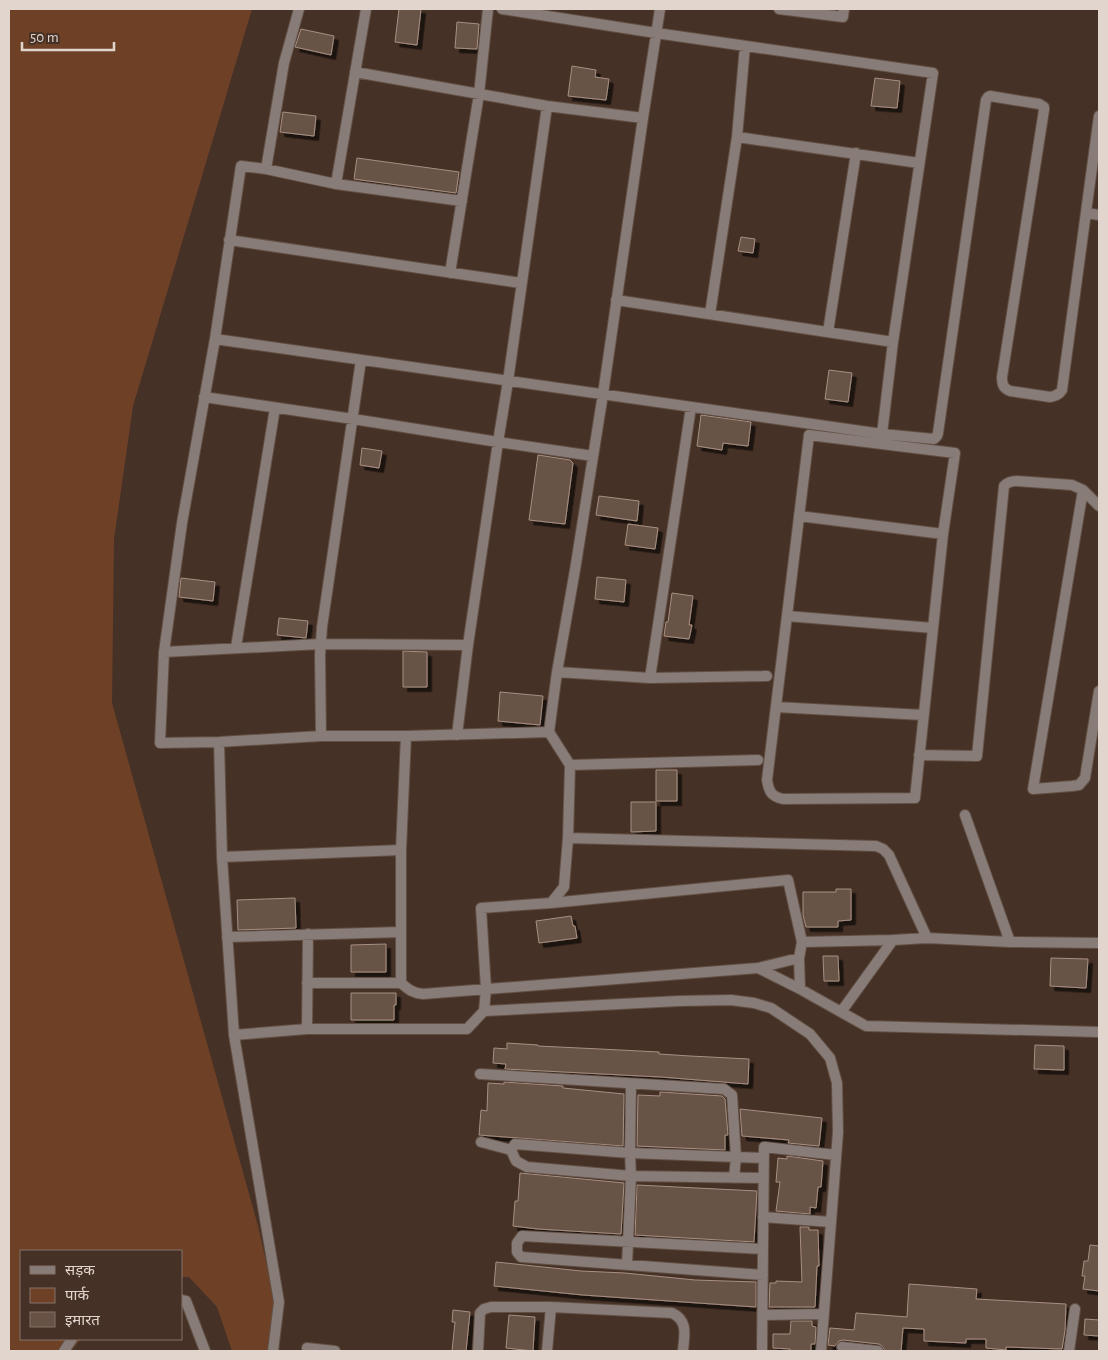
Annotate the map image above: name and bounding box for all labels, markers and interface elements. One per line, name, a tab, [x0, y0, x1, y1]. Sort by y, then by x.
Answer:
scale bar	[22, 20, 115, 52]
text: 50 m	[30, 30, 59, 45]
legend	[20, 1250, 182, 1340]
text: सड़क	[65, 1263, 95, 1278]
text: पार्क	[65, 1286, 89, 1303]
text: इमारत	[65, 1313, 100, 1328]

